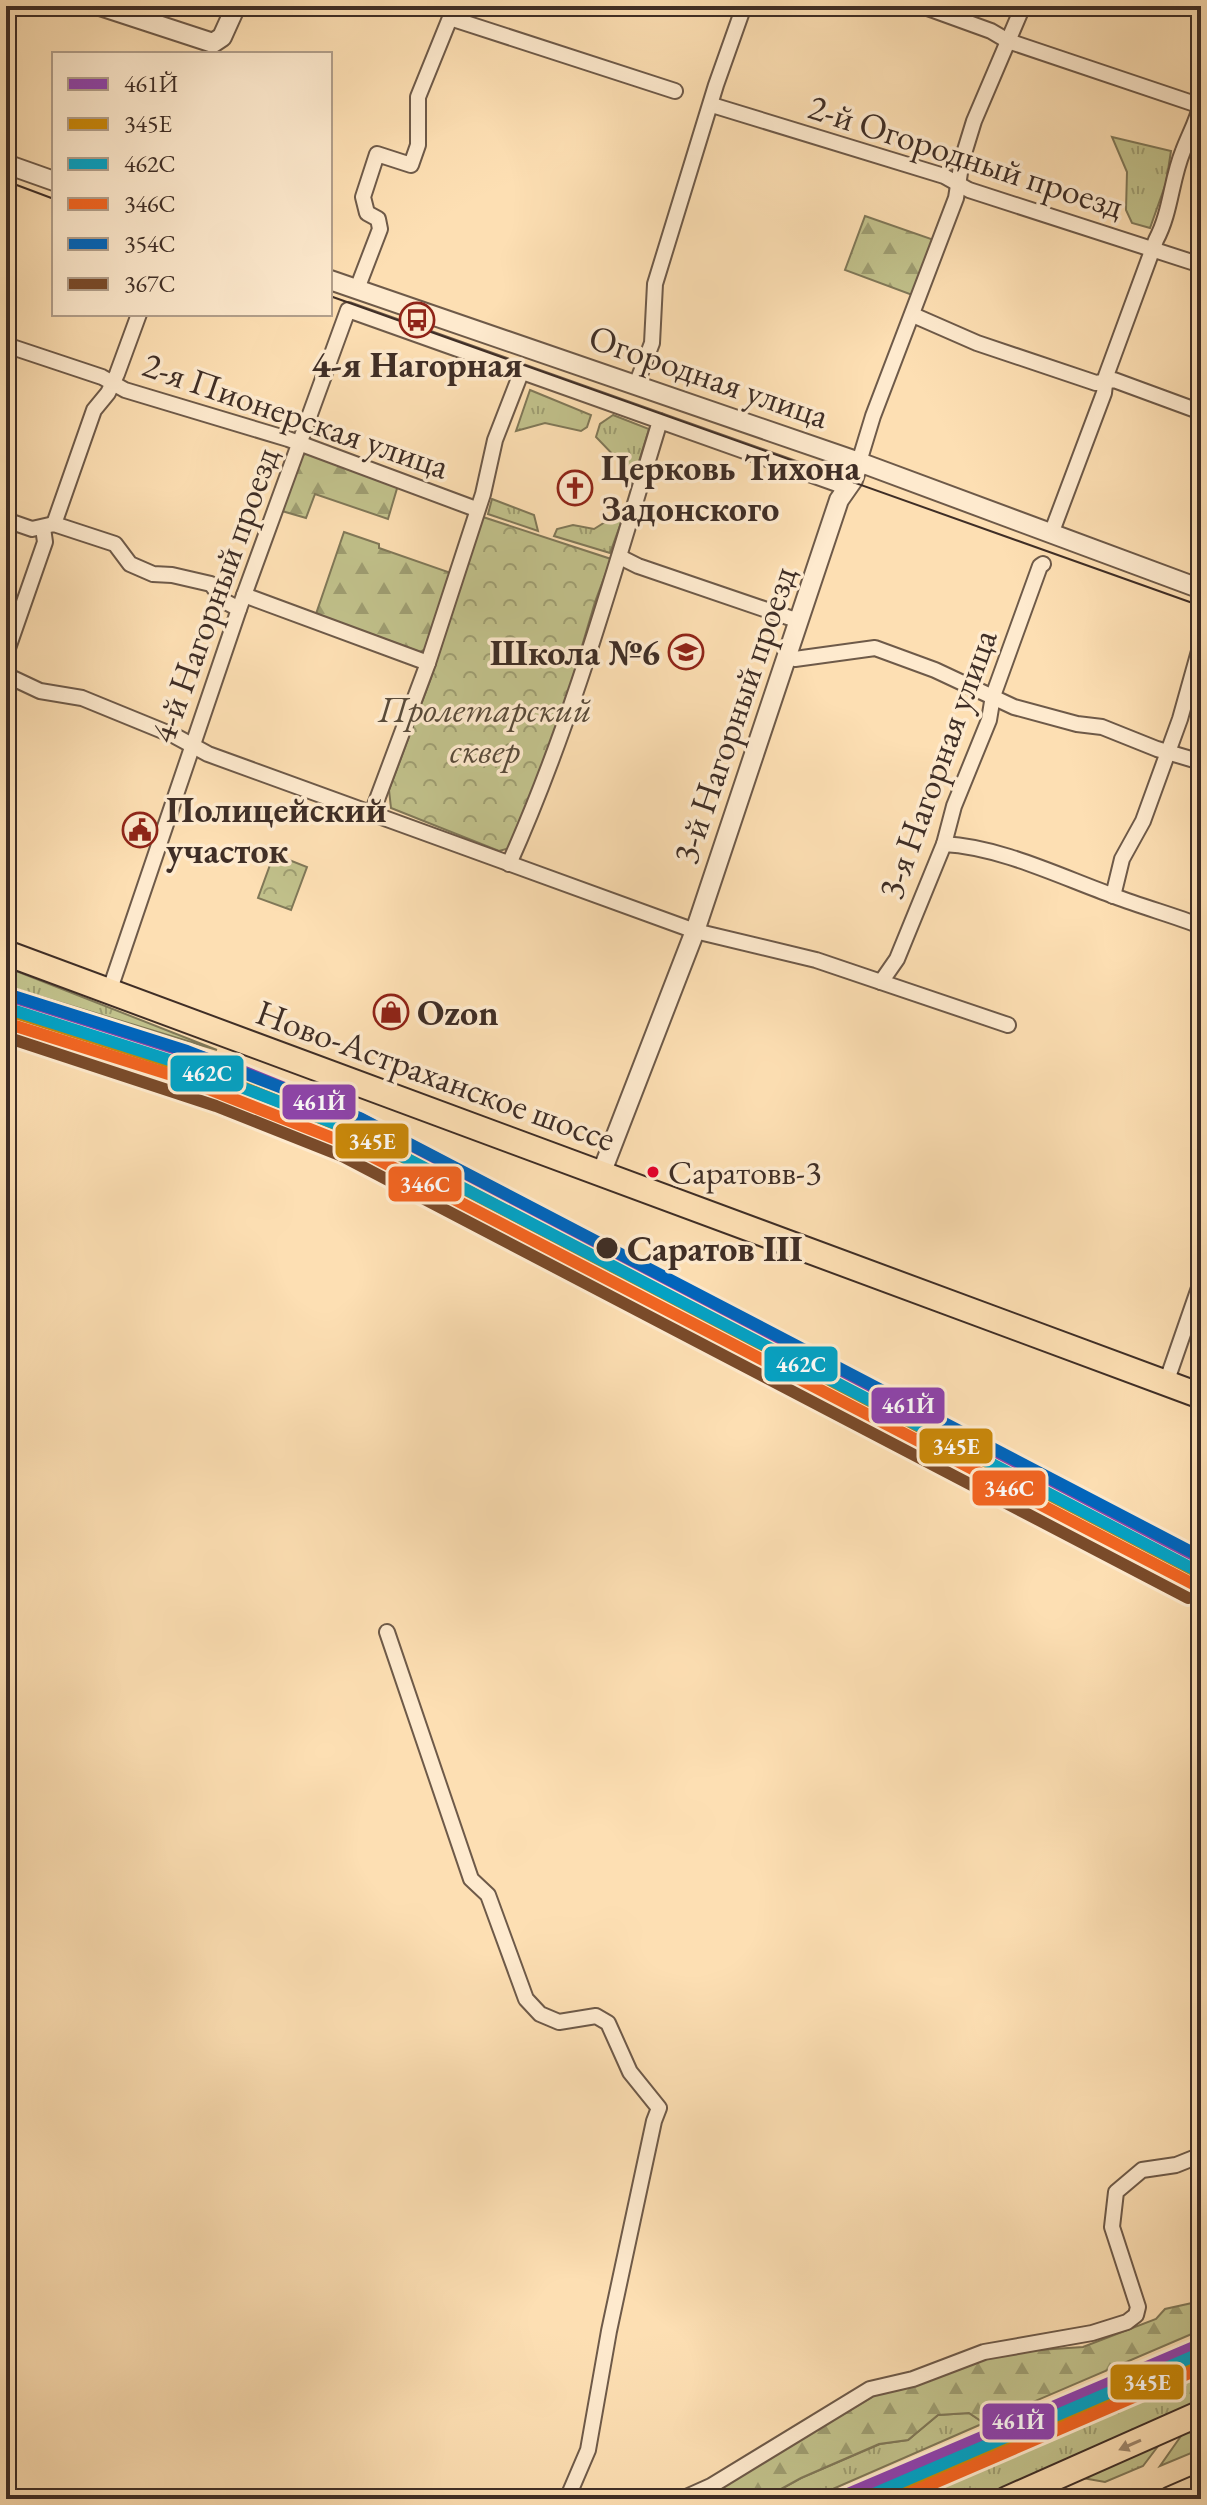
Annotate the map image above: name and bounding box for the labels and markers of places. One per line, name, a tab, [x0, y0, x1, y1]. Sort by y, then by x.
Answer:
bus stop icon: 4-я Нагорная	[398, 301, 436, 339]
place label: 4-я Нагорная	[312, 341, 522, 388]
place label: Церковь Тихона Задонского	[601, 444, 860, 532]
church icon: Церковь Тихона Задонского	[556, 469, 594, 507]
place label: Школа №6	[490, 629, 660, 676]
school or university icon: Школа №6	[667, 633, 705, 671]
place label: Полицейский участок	[166, 786, 387, 874]
public building icon: Полицейский участок	[121, 811, 159, 849]
place label: Ozon	[417, 989, 499, 1036]
shop icon: Ozon	[372, 993, 410, 1031]
place label: Саратовв-3	[668, 1150, 821, 1194]
marker: Саратовв-3	[645, 1164, 661, 1180]
place label: Саратов III	[627, 1225, 803, 1272]
marker: Саратов III	[594, 1235, 620, 1261]

